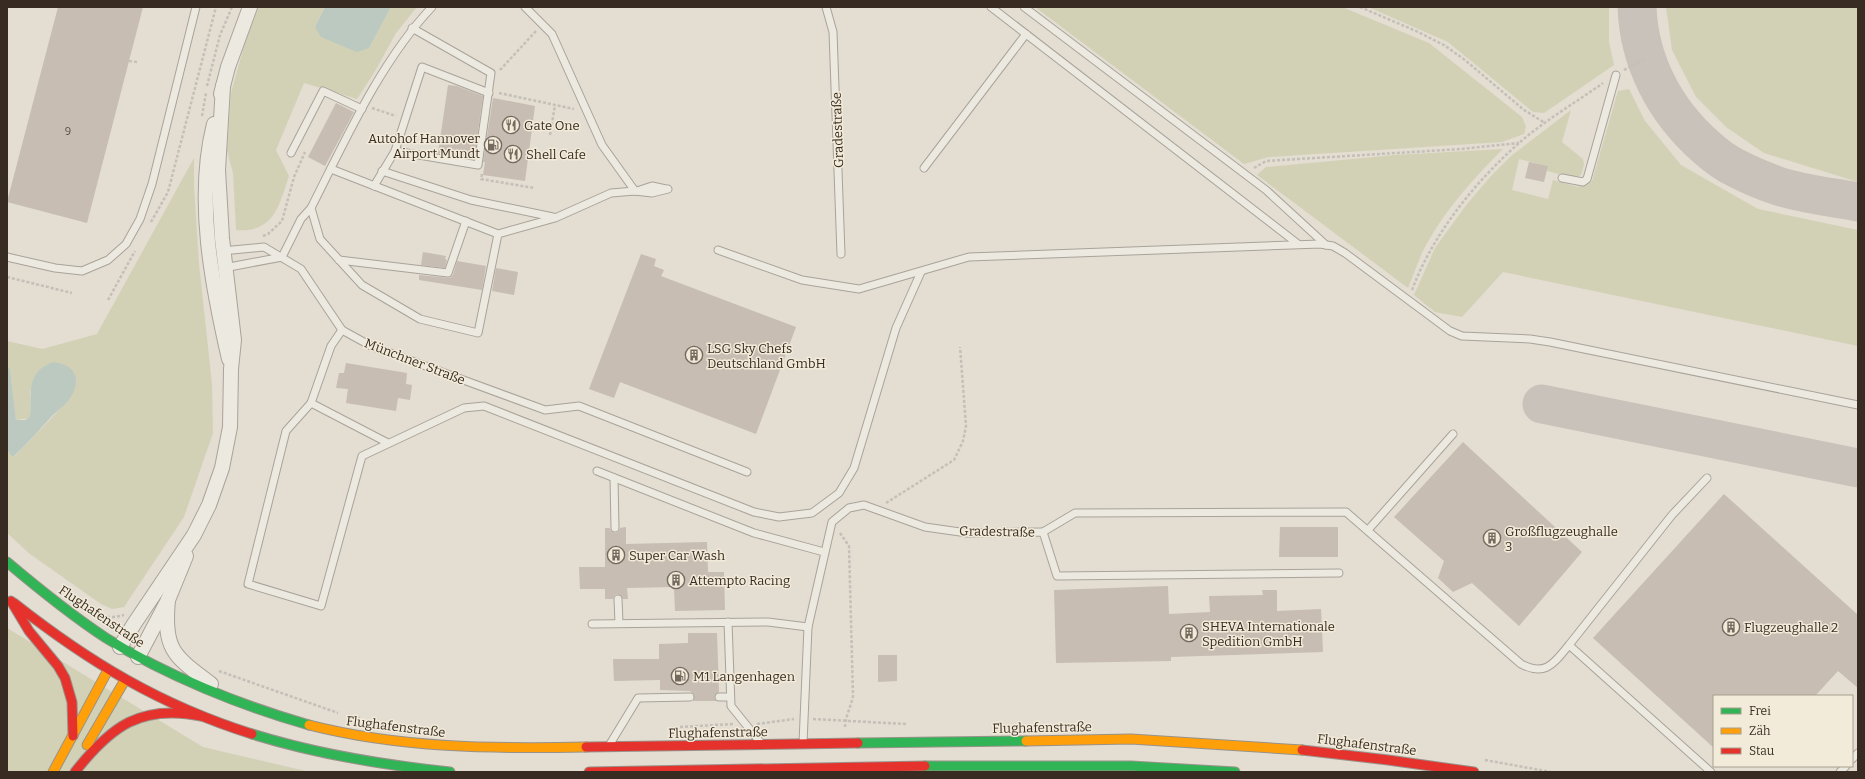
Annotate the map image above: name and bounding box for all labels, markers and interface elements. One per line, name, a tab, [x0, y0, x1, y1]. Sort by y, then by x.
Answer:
street label: Gradestraße	[829, 92, 846, 168]
restaurant icon: Gate One	[501, 115, 521, 135]
place label: Gate One	[524, 118, 580, 133]
house number: 9	[65, 125, 71, 138]
place label: Autohof Hannover Airport Mundt	[368, 131, 480, 161]
fuel station icon: Autohof Hannover Airport Mundt	[483, 135, 503, 155]
restaurant icon: Shell Cafe	[503, 144, 523, 164]
place label: Shell Cafe	[526, 147, 586, 162]
street label: Münchner Straße	[363, 335, 467, 388]
place label: LSG Sky Chefs Deutschland GmbH	[707, 341, 826, 371]
building icon: LSG Sky Chefs Deutschland GmbH	[684, 345, 704, 365]
street label: Gradestraße	[959, 523, 1035, 540]
place label: Großflugzeughalle 3	[1505, 524, 1618, 554]
building icon: Großflugzeughalle 3	[1482, 528, 1502, 548]
building icon: Super Car Wash	[606, 545, 626, 565]
place label: Super Car Wash	[629, 548, 725, 563]
building icon: Attempto Racing	[666, 570, 686, 590]
place label: Attempto Racing	[689, 573, 790, 588]
street label: Flughafenstraße	[56, 582, 147, 651]
building icon: Flugzeughalle 2	[1721, 617, 1741, 637]
place label: SHEVA Internationale Spedition GmbH	[1202, 619, 1335, 649]
place label: Flugzeughalle 2	[1744, 620, 1838, 635]
building icon: SHEVA Internationale Spedition GmbH	[1179, 623, 1199, 643]
fuel station icon: M1 Langenhagen	[670, 666, 690, 686]
place label: M1 Langenhagen	[693, 669, 796, 684]
legend	[1713, 695, 1853, 767]
text: Frei	[1749, 704, 1771, 718]
street label: Flughafenstraße	[346, 713, 446, 740]
street label: Flughafenstraße	[992, 719, 1092, 736]
street label: Flughafenstraße	[668, 724, 768, 741]
text: Zäh	[1749, 724, 1771, 738]
street label: Flughafenstraße	[1317, 731, 1417, 758]
text: Stau	[1749, 744, 1775, 758]

